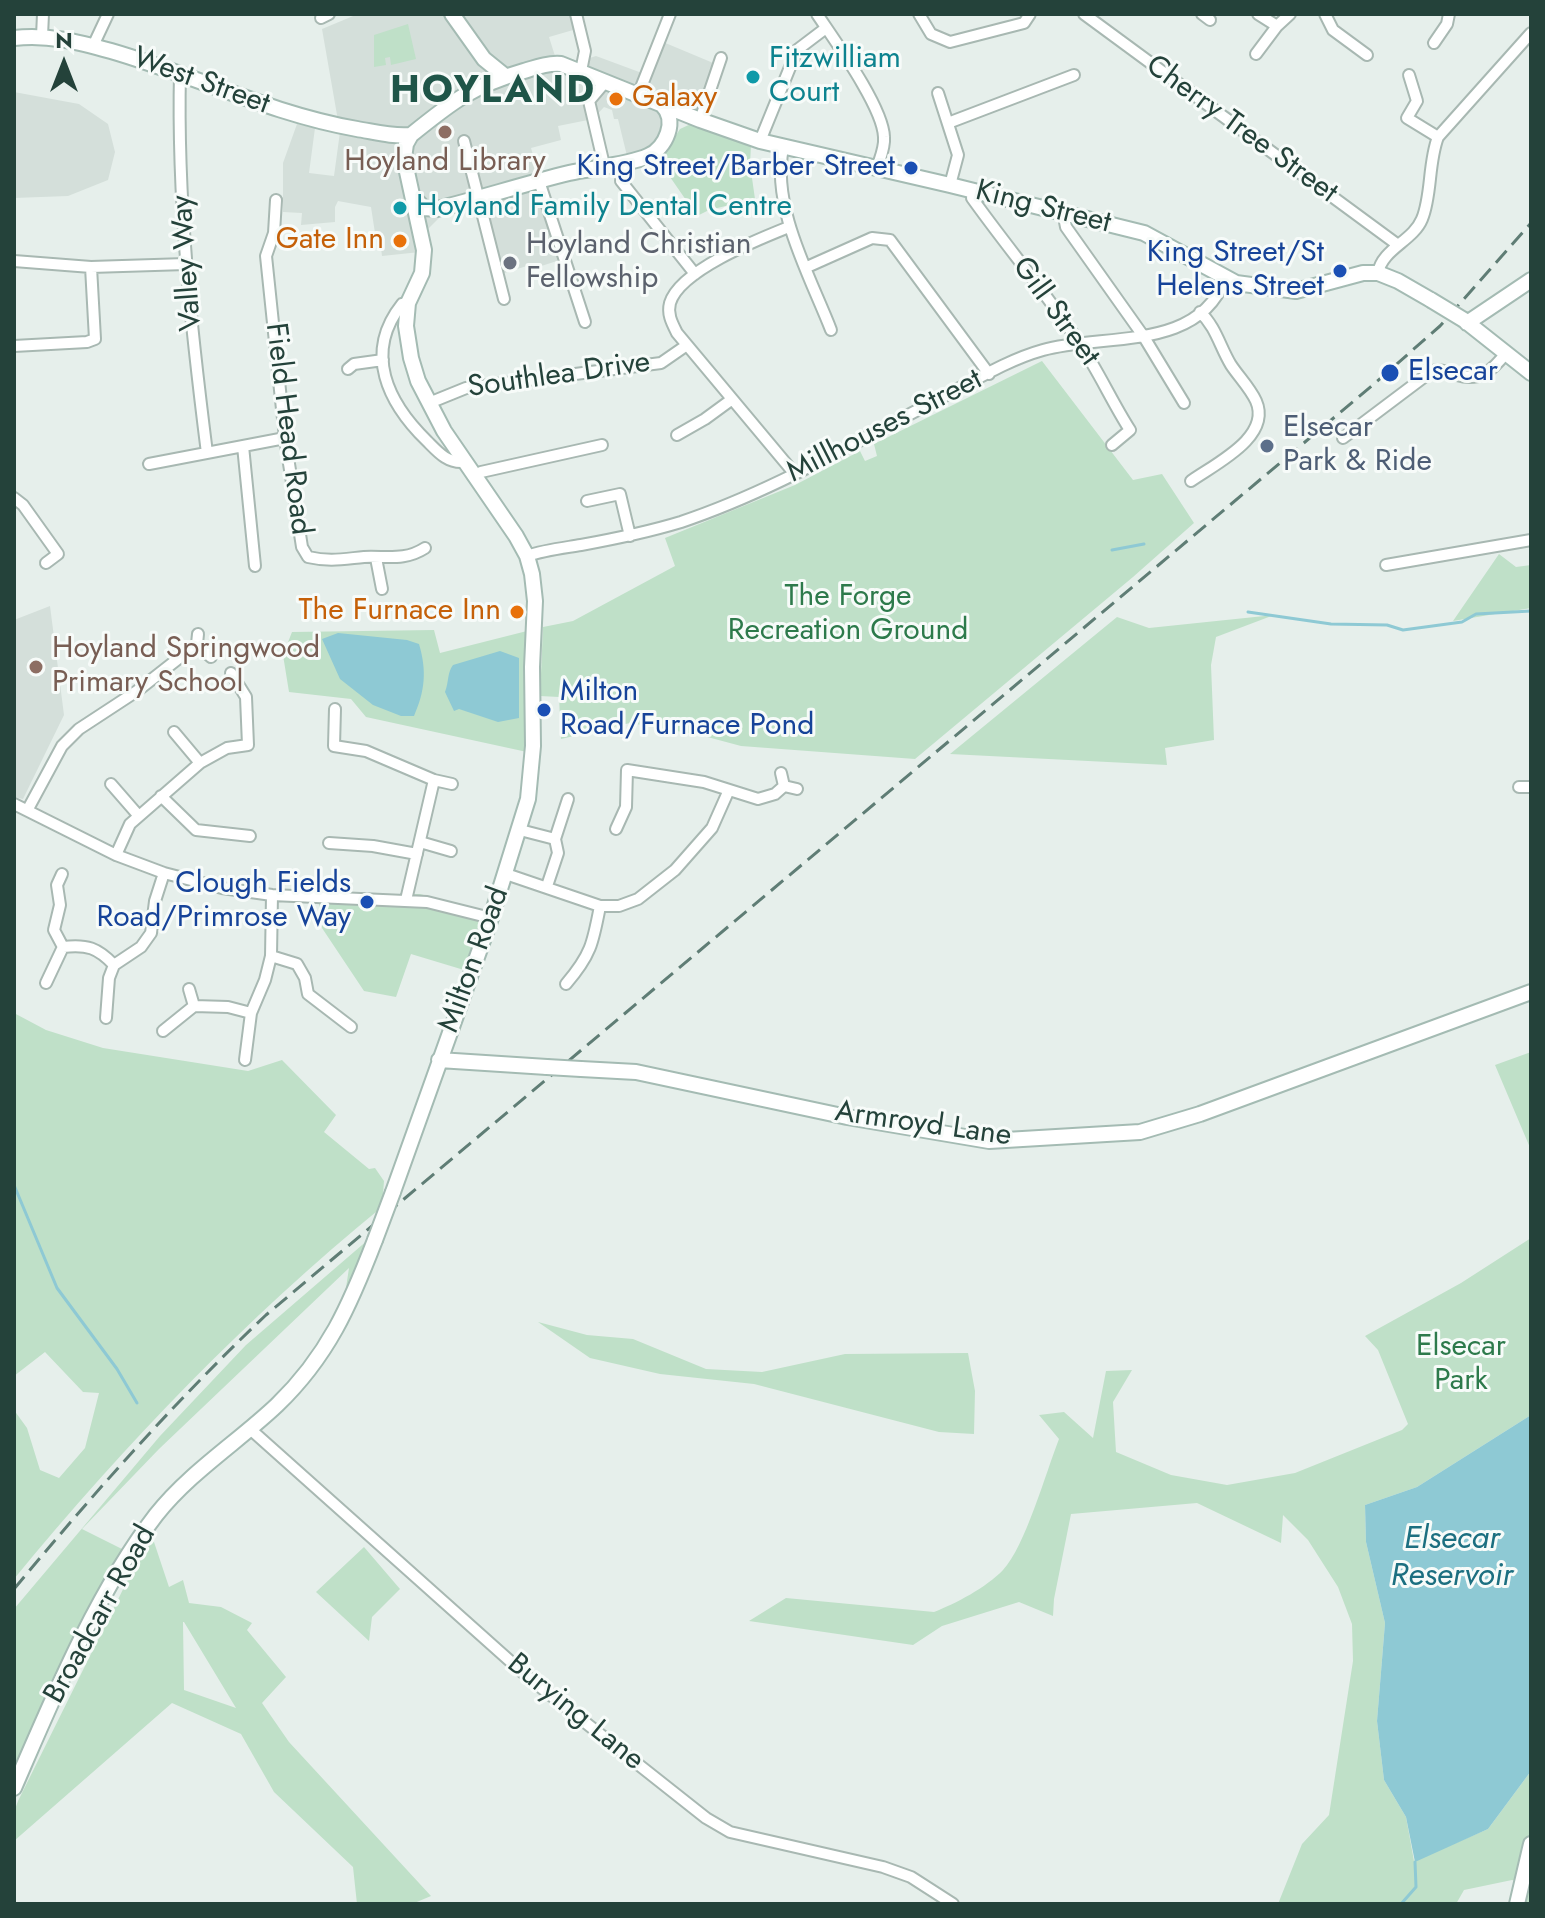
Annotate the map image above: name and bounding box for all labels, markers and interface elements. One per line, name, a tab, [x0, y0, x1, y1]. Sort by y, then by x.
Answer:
north arrow	[24, 24, 104, 104]
text: N	[55, 24, 73, 56]
street label: West Street	[128, 41, 274, 123]
place label: Fitzwilliam Court	[769, 42, 901, 112]
street label: Cherry Tree Street	[1138, 48, 1344, 212]
marker: Fitzwilliam Court	[744, 68, 762, 86]
district label: HOYLAND	[390, 70, 596, 116]
place label: Galaxy	[632, 81, 717, 117]
marker: Galaxy	[607, 90, 625, 108]
marker: Hoyland Library	[436, 123, 454, 141]
place label: Hoyland Library	[344, 145, 546, 181]
place label: King Street/Barber Street	[576, 150, 895, 186]
marker: King Street/Barber Street	[902, 159, 920, 177]
street label: King Street	[972, 174, 1114, 242]
place label: Hoyland Family Dental Centre	[416, 190, 792, 226]
street label: Valley Way	[165, 194, 211, 332]
marker: Hoyland Family Dental Centre	[391, 199, 409, 217]
place label: Gate Inn	[276, 223, 384, 259]
place label: Hoyland Christian Fellowship	[526, 228, 751, 298]
marker: Gate Inn	[391, 232, 409, 250]
place label: King Street/St Helens Street	[1147, 236, 1324, 306]
street label: Gill Street	[1004, 251, 1106, 373]
marker: Hoyland Christian Fellowship	[501, 254, 519, 272]
marker: King Street/St Helens Street	[1331, 262, 1349, 280]
street label: Field Head Road	[256, 321, 318, 537]
street label: Southlea Drive	[465, 345, 653, 407]
place label: Elsecar	[1408, 355, 1498, 391]
street label: Millhouses Street	[781, 362, 989, 492]
marker: Elsecar	[1379, 362, 1401, 384]
place label: Elsecar Park & Ride	[1283, 411, 1432, 482]
marker: Elsecar Park & Ride	[1258, 437, 1276, 455]
park label: The Forge Recreation Ground	[728, 580, 968, 650]
place label: The Furnace Inn	[299, 594, 501, 630]
marker: The Furnace Inn	[508, 603, 526, 621]
place label: Hoyland Springwood Primary School	[52, 632, 320, 702]
marker: Hoyland Springwood Primary School	[27, 658, 45, 676]
place label: Milton Road/Furnace Pond	[560, 675, 814, 746]
marker: Milton Road/Furnace Pond	[535, 701, 553, 719]
place label: Clough Fields Road/Primrose Way	[97, 867, 351, 938]
street label: Milton Road	[432, 882, 518, 1038]
marker: Clough Fields Road/Primrose Way	[358, 893, 376, 911]
street label: Armroyd Lane	[833, 1095, 1013, 1155]
park label: Elsecar Park	[1416, 1330, 1506, 1400]
street label: Broadcarr Road	[37, 1520, 165, 1710]
water label: Elsecar Reservoir	[1391, 1521, 1513, 1596]
street label: Burying Lane	[499, 1647, 651, 1779]

